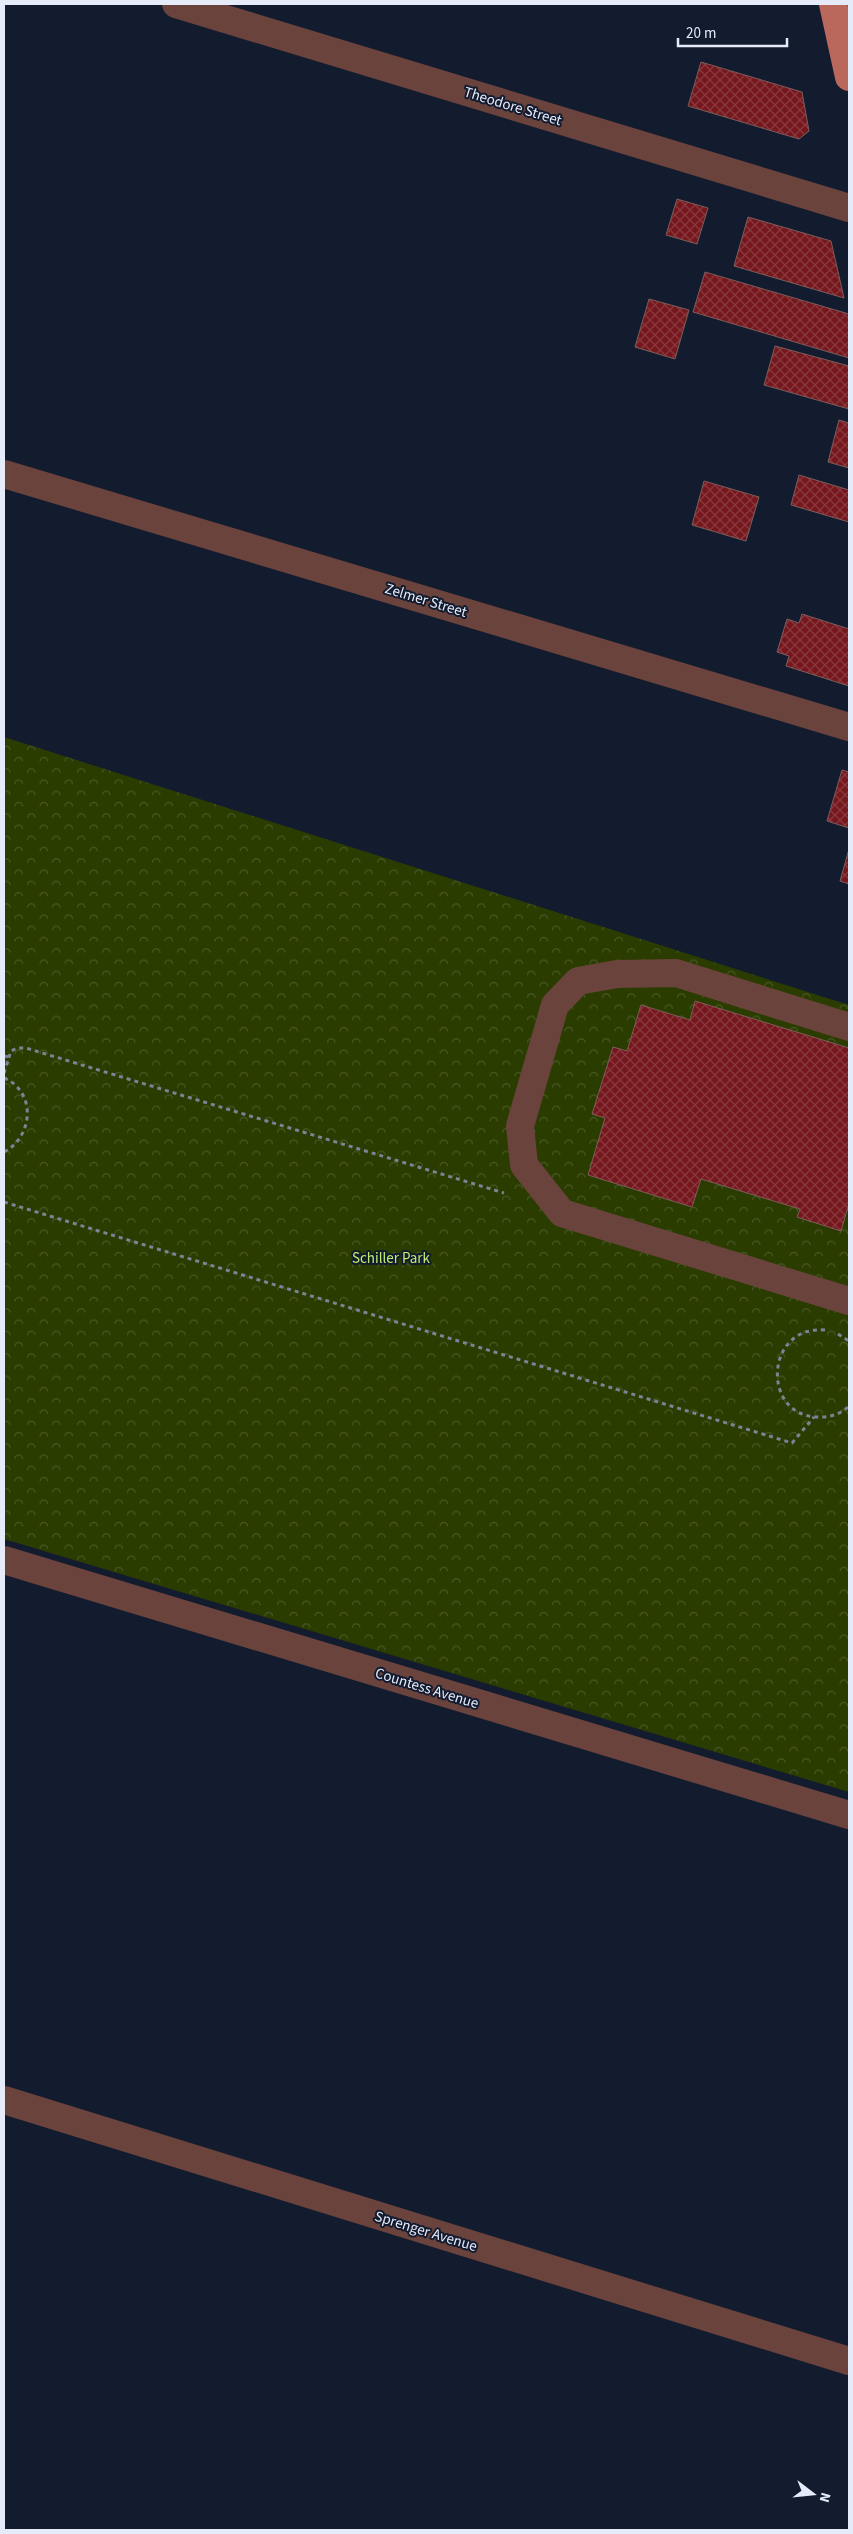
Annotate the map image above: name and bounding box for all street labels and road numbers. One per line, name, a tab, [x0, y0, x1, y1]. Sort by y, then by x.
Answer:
street label: Theodore Street	[461, 82, 564, 131]
street label: Zelmer Street	[382, 578, 469, 623]
street label: Countess Avenue	[373, 1663, 481, 1714]
street label: Sprenger Avenue	[372, 2206, 480, 2257]

